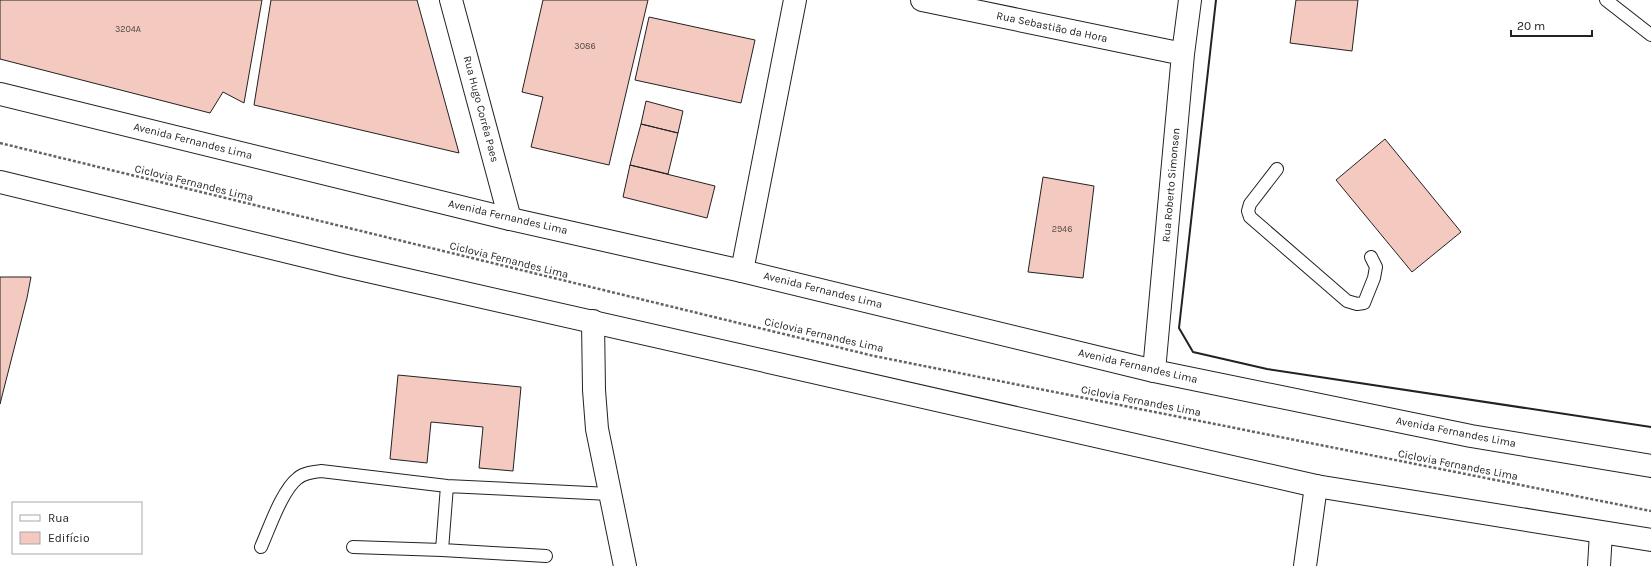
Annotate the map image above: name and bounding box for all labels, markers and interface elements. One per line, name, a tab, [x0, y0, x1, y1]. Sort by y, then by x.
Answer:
street label: Rua Sebastião da Hora	[995, 9, 1109, 45]
scale bar	[1511, 12, 1592, 38]
text: 20 m	[1517, 19, 1545, 33]
house number: 3204A	[115, 24, 141, 34]
house number: 3086	[574, 41, 596, 51]
street label: Rua Hugo Corrêa Paes	[461, 54, 502, 164]
street label: Avenida Fernandes Lima	[132, 120, 254, 162]
street label: Rua Roberto Simonsen	[1160, 127, 1182, 243]
street label: Ciclovia Fernandes Lima	[133, 162, 255, 204]
street label: Avenida Fernandes Lima	[447, 197, 569, 237]
house number: 2946	[1052, 224, 1072, 234]
street label: Ciclovia Fernandes Lima	[448, 239, 570, 281]
street label: Avenida Fernandes Lima	[762, 269, 884, 311]
street label: Ciclovia Fernandes Lima	[763, 315, 885, 355]
street label: Avenida Fernandes Lima	[1077, 346, 1199, 386]
street label: Ciclovia Fernandes Lima	[1080, 383, 1202, 419]
street label: Avenida Fernandes Lima	[1395, 414, 1517, 450]
street label: Ciclovia Fernandes Lima	[1397, 447, 1519, 483]
legend	[12, 502, 142, 554]
text: Rua	[48, 511, 69, 525]
text: Edifício	[48, 531, 89, 545]

